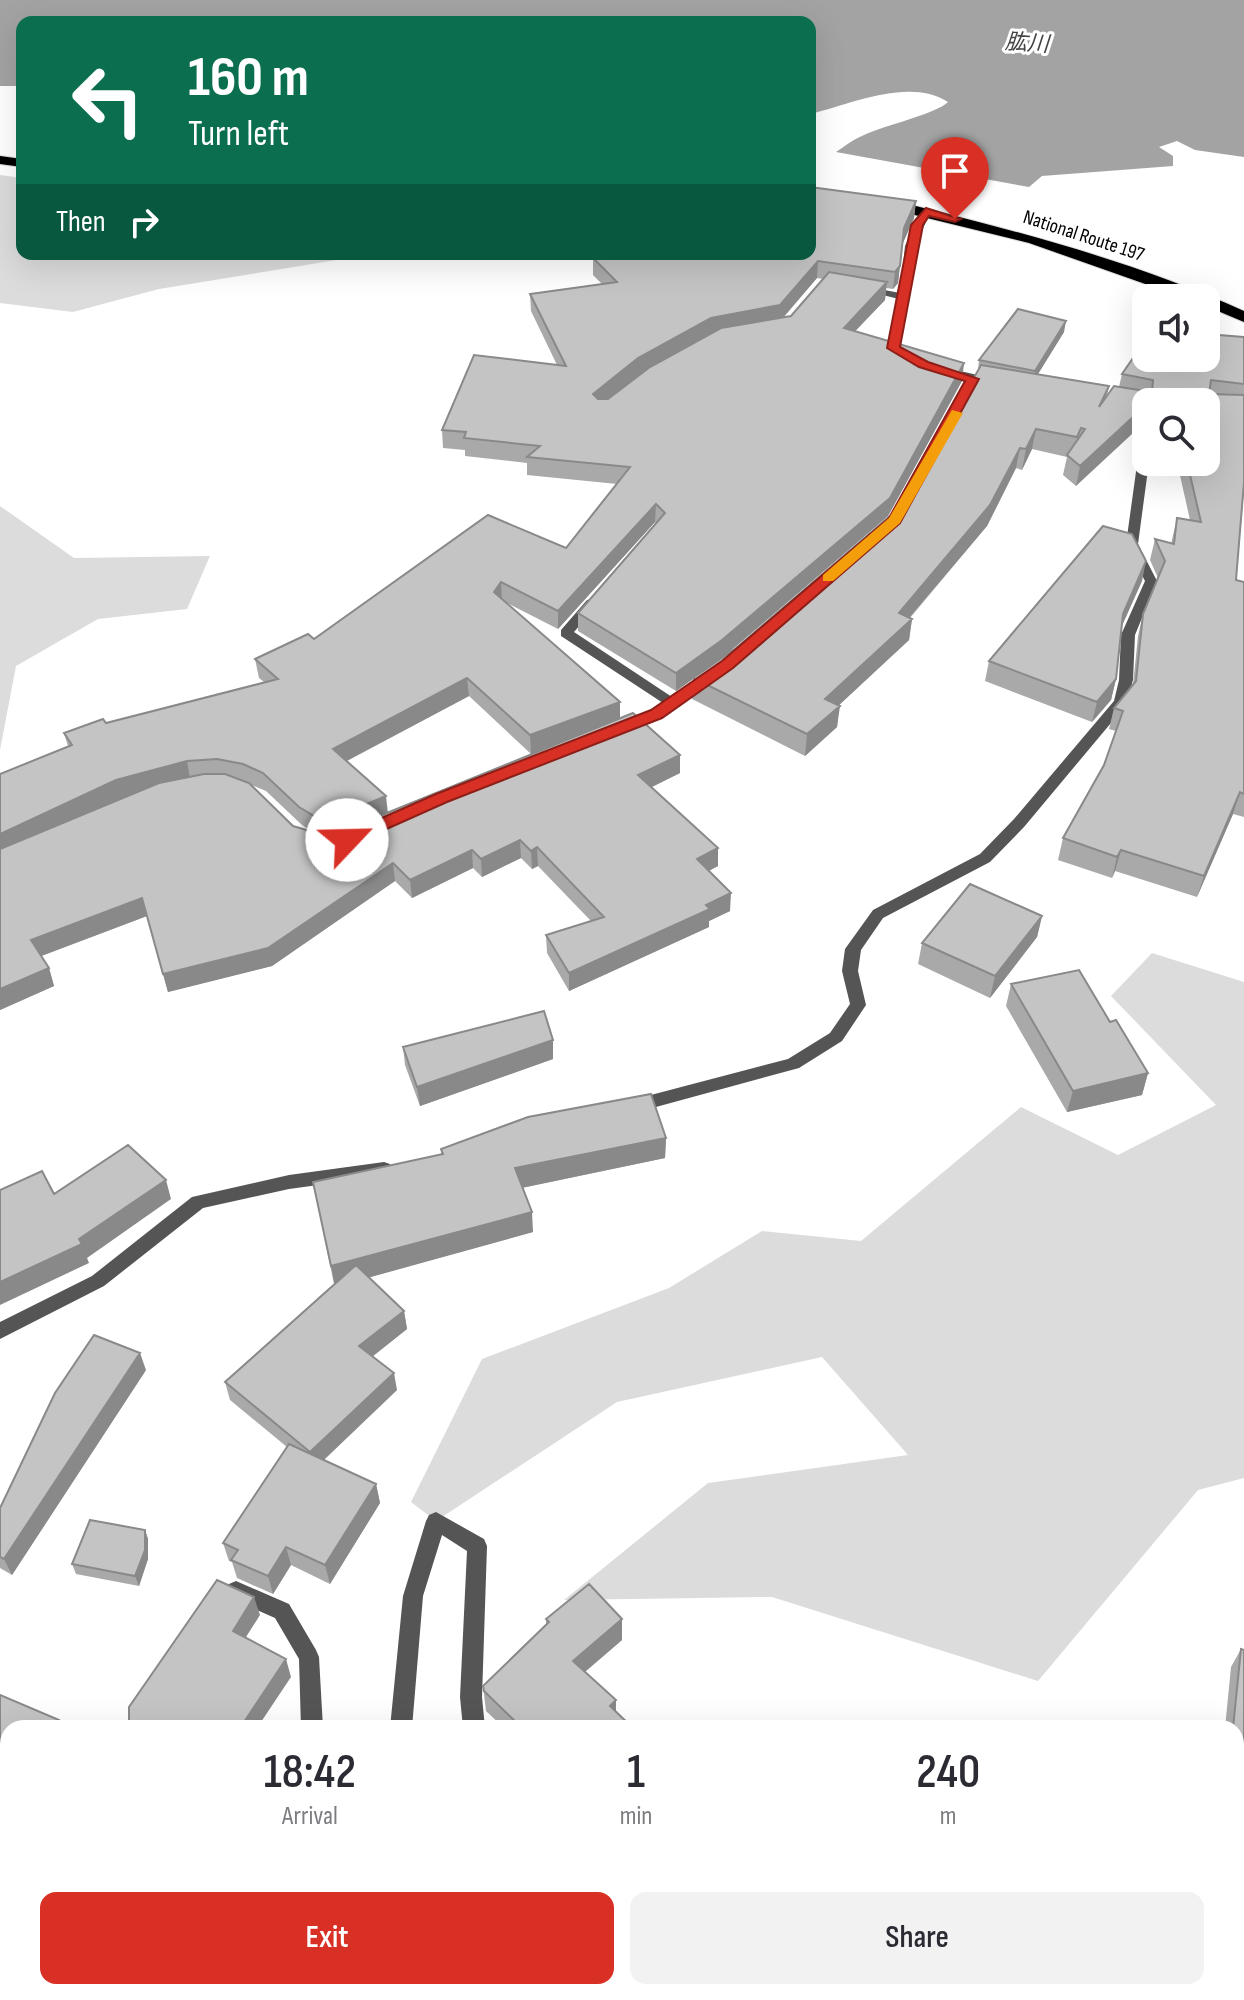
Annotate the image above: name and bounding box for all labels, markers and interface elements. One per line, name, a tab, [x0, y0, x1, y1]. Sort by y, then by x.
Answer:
water label: 肱川	[1004, 28, 1052, 59]
text: 160 m	[188, 45, 309, 112]
icon: left	[56, 48, 160, 152]
text: Turn left	[188, 113, 289, 156]
pin	[921, 137, 989, 219]
icon: arrive	[933, 149, 977, 193]
icon: right	[122, 200, 166, 244]
text: Then	[56, 204, 106, 240]
street label: National Route 197	[1020, 205, 1147, 267]
map controls	[1132, 284, 1220, 476]
button: sound	[1132, 284, 1220, 372]
button: search	[1132, 388, 1220, 476]
position arrow	[305, 798, 389, 882]
text: 18:42	[264, 1744, 356, 1801]
text: 1	[627, 1744, 645, 1801]
text: 240	[916, 1744, 980, 1801]
text: Arrival	[282, 1801, 338, 1832]
text: min	[620, 1801, 652, 1832]
text: m	[940, 1801, 957, 1832]
button: Exit	[40, 1892, 614, 1984]
button: Share	[630, 1892, 1204, 1984]

